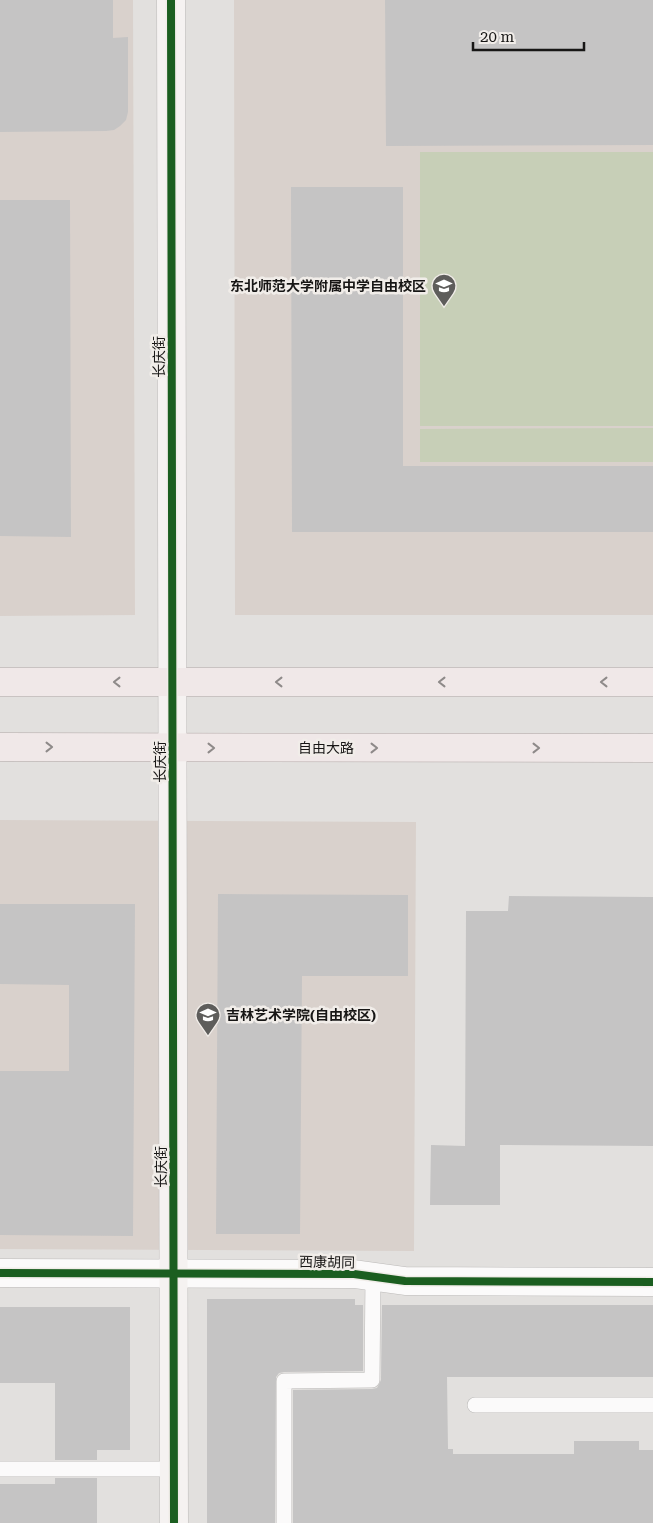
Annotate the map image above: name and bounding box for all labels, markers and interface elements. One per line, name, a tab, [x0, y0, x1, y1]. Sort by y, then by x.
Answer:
scale bar	[473, 20, 584, 52]
text: 20 m	[480, 28, 515, 46]
school or university icon: 东北师范大学附属中学自由校区	[431, 273, 457, 307]
place label: 东北师范大学附属中学自由校区	[230, 278, 426, 294]
street label: 长庆街	[151, 336, 167, 378]
one-way arrow	[113, 677, 120, 687]
one-way arrow	[275, 677, 283, 687]
one-way arrow	[438, 677, 446, 687]
one-way arrow	[600, 677, 608, 687]
street label: 自由大路	[298, 740, 354, 756]
street label: 长庆街	[152, 741, 168, 783]
one-way arrow	[45, 742, 53, 752]
one-way arrow	[208, 743, 215, 753]
one-way arrow	[370, 743, 378, 753]
one-way arrow	[532, 743, 540, 753]
school or university icon: 吉林艺术学院(自由校区)	[195, 1002, 221, 1036]
place label: 吉林艺术学院(自由校区)	[226, 1007, 376, 1023]
street label: 长庆街	[153, 1146, 169, 1188]
street label: 西康胡同	[299, 1254, 355, 1270]

